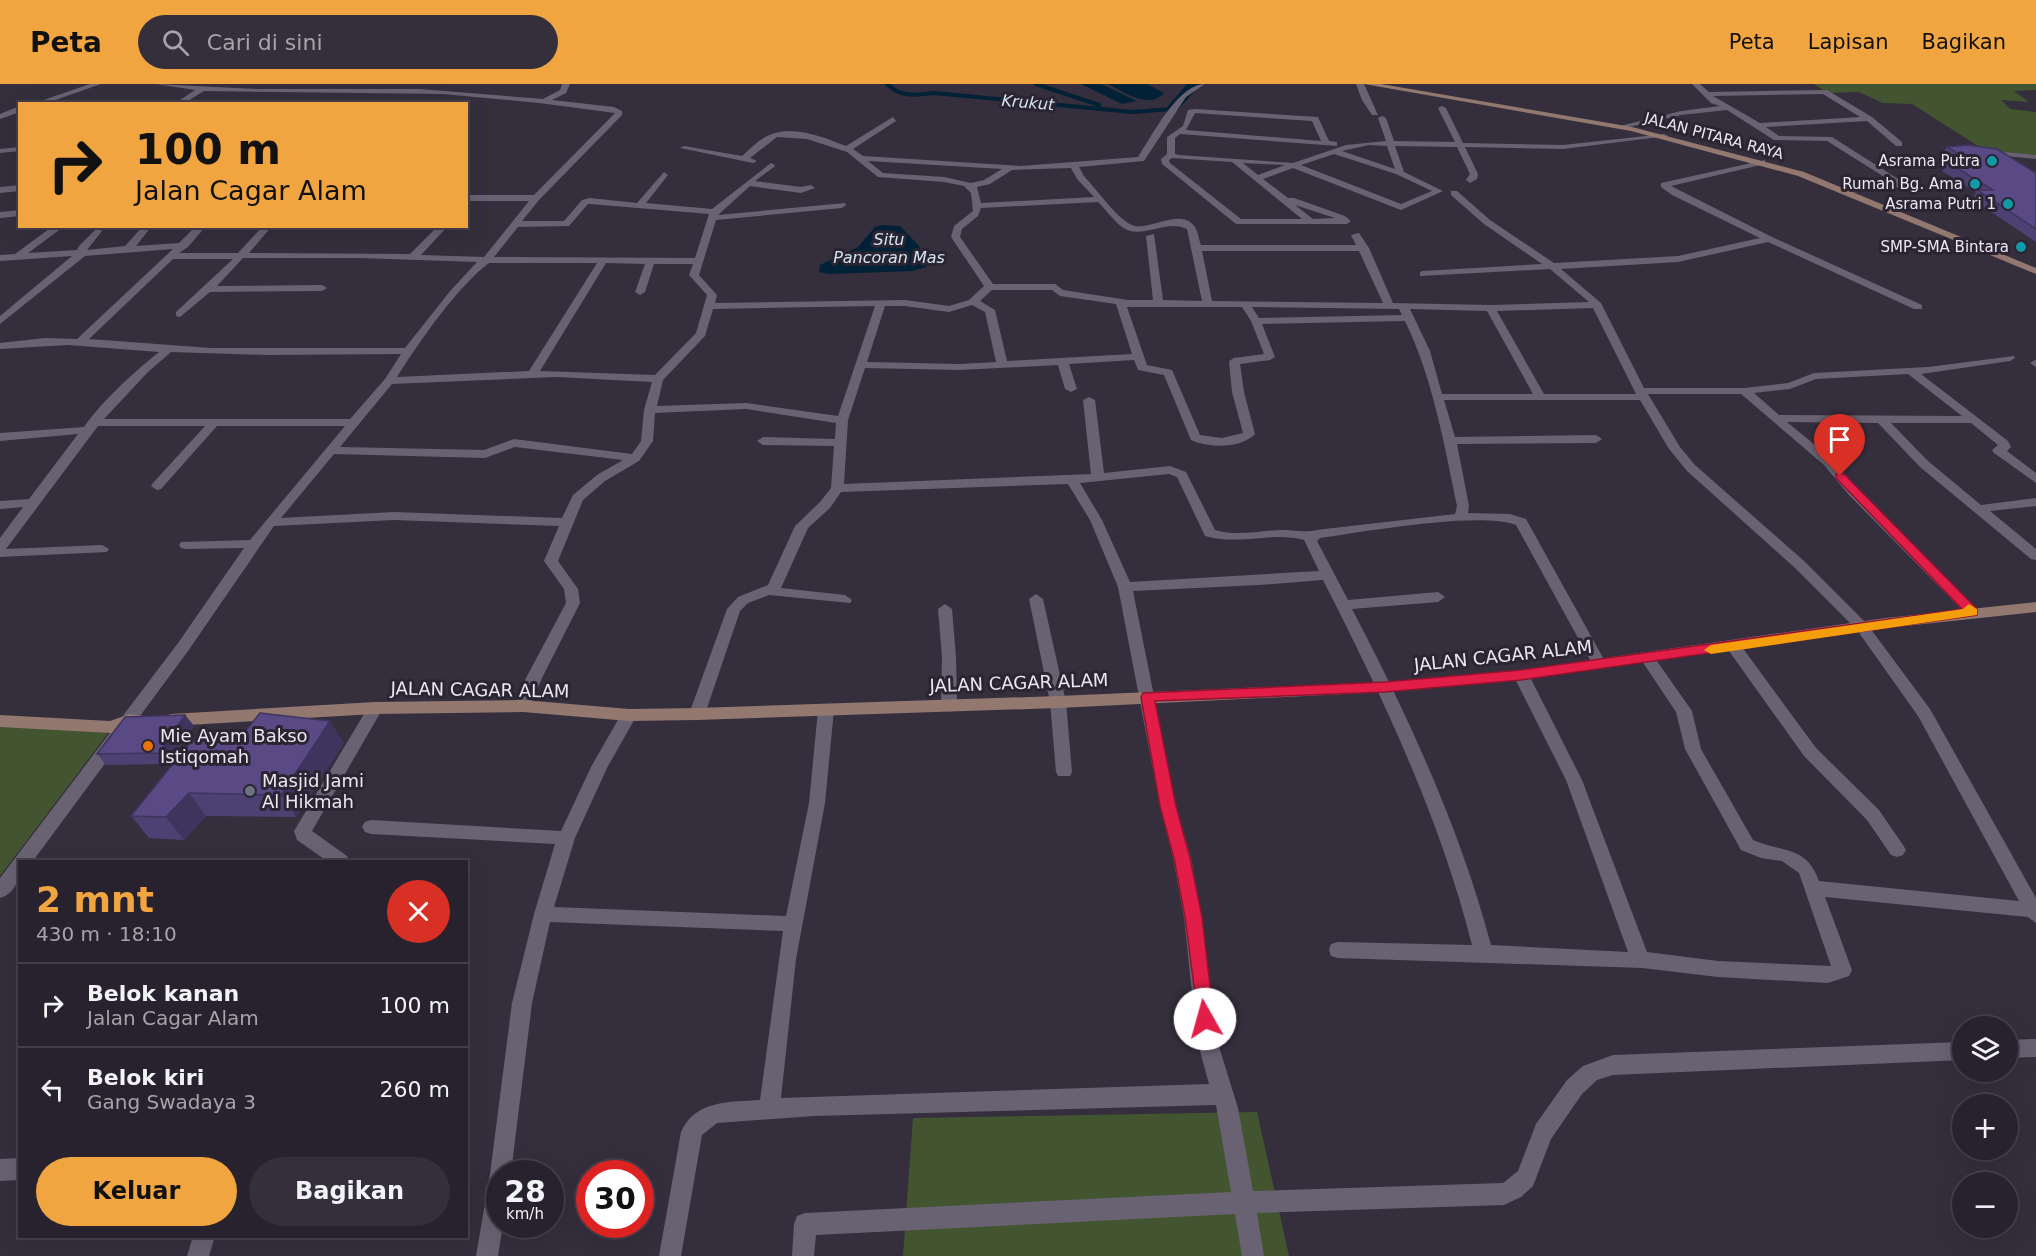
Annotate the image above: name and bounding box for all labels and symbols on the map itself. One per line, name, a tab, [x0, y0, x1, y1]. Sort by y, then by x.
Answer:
water label: Krukut	[1001, 91, 1056, 114]
street label: JALAN PITARA RAYA	[1642, 109, 1786, 163]
place label: Asrama Putra	[1878, 152, 1980, 170]
marker: Asrama Putra	[1985, 154, 1999, 168]
place label: Rumah Bg. Ama	[1842, 175, 1963, 193]
marker: Rumah Bg. Ama	[1968, 177, 1982, 191]
place label: Asrama Putri 1	[1885, 195, 1996, 213]
marker: Asrama Putri 1	[2001, 197, 2015, 211]
water label: Situ Pancoran Mas	[833, 230, 945, 267]
place label: SMP-SMA Bintara	[1881, 238, 2009, 256]
marker: SMP-SMA Bintara	[2014, 240, 2028, 254]
pin	[1814, 414, 1865, 476]
street label: JALAN CAGAR ALAM	[1412, 636, 1593, 675]
street label: JALAN CAGAR ALAM	[928, 669, 1109, 696]
street label: JALAN CAGAR ALAM	[389, 677, 570, 702]
place label: Mie Ayam Bakso Istiqomah	[160, 725, 308, 767]
marker: Mie Ayam Bakso Istiqomah	[141, 739, 155, 753]
place label: Masjid Jami Al Hikmah	[262, 770, 364, 812]
marker: Masjid Jami Al Hikmah	[243, 784, 257, 798]
position arrow	[1173, 987, 1237, 1051]
speed limit sign: 30	[576, 1160, 654, 1238]

